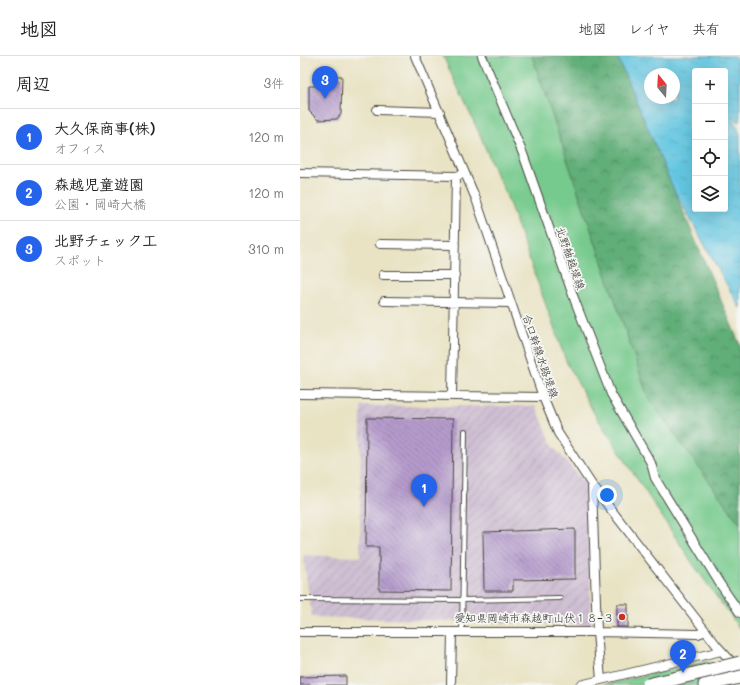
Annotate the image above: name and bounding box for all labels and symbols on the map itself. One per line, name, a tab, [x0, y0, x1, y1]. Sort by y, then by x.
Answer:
pin: 3	[312, 66, 338, 99]
north arrow	[644, 68, 680, 104]
street label: 北野舳越堤線	[553, 224, 589, 292]
street label: 合口幹線水路堤線	[520, 312, 562, 400]
pin: 1	[411, 474, 437, 507]
your location	[597, 485, 617, 505]
place label: 愛知県岡崎市森越町山伏１８‐３	[454, 610, 614, 625]
marker: 愛知県岡崎市森越町山伏１８‐３	[617, 612, 627, 622]
pin: 2	[670, 640, 696, 673]

